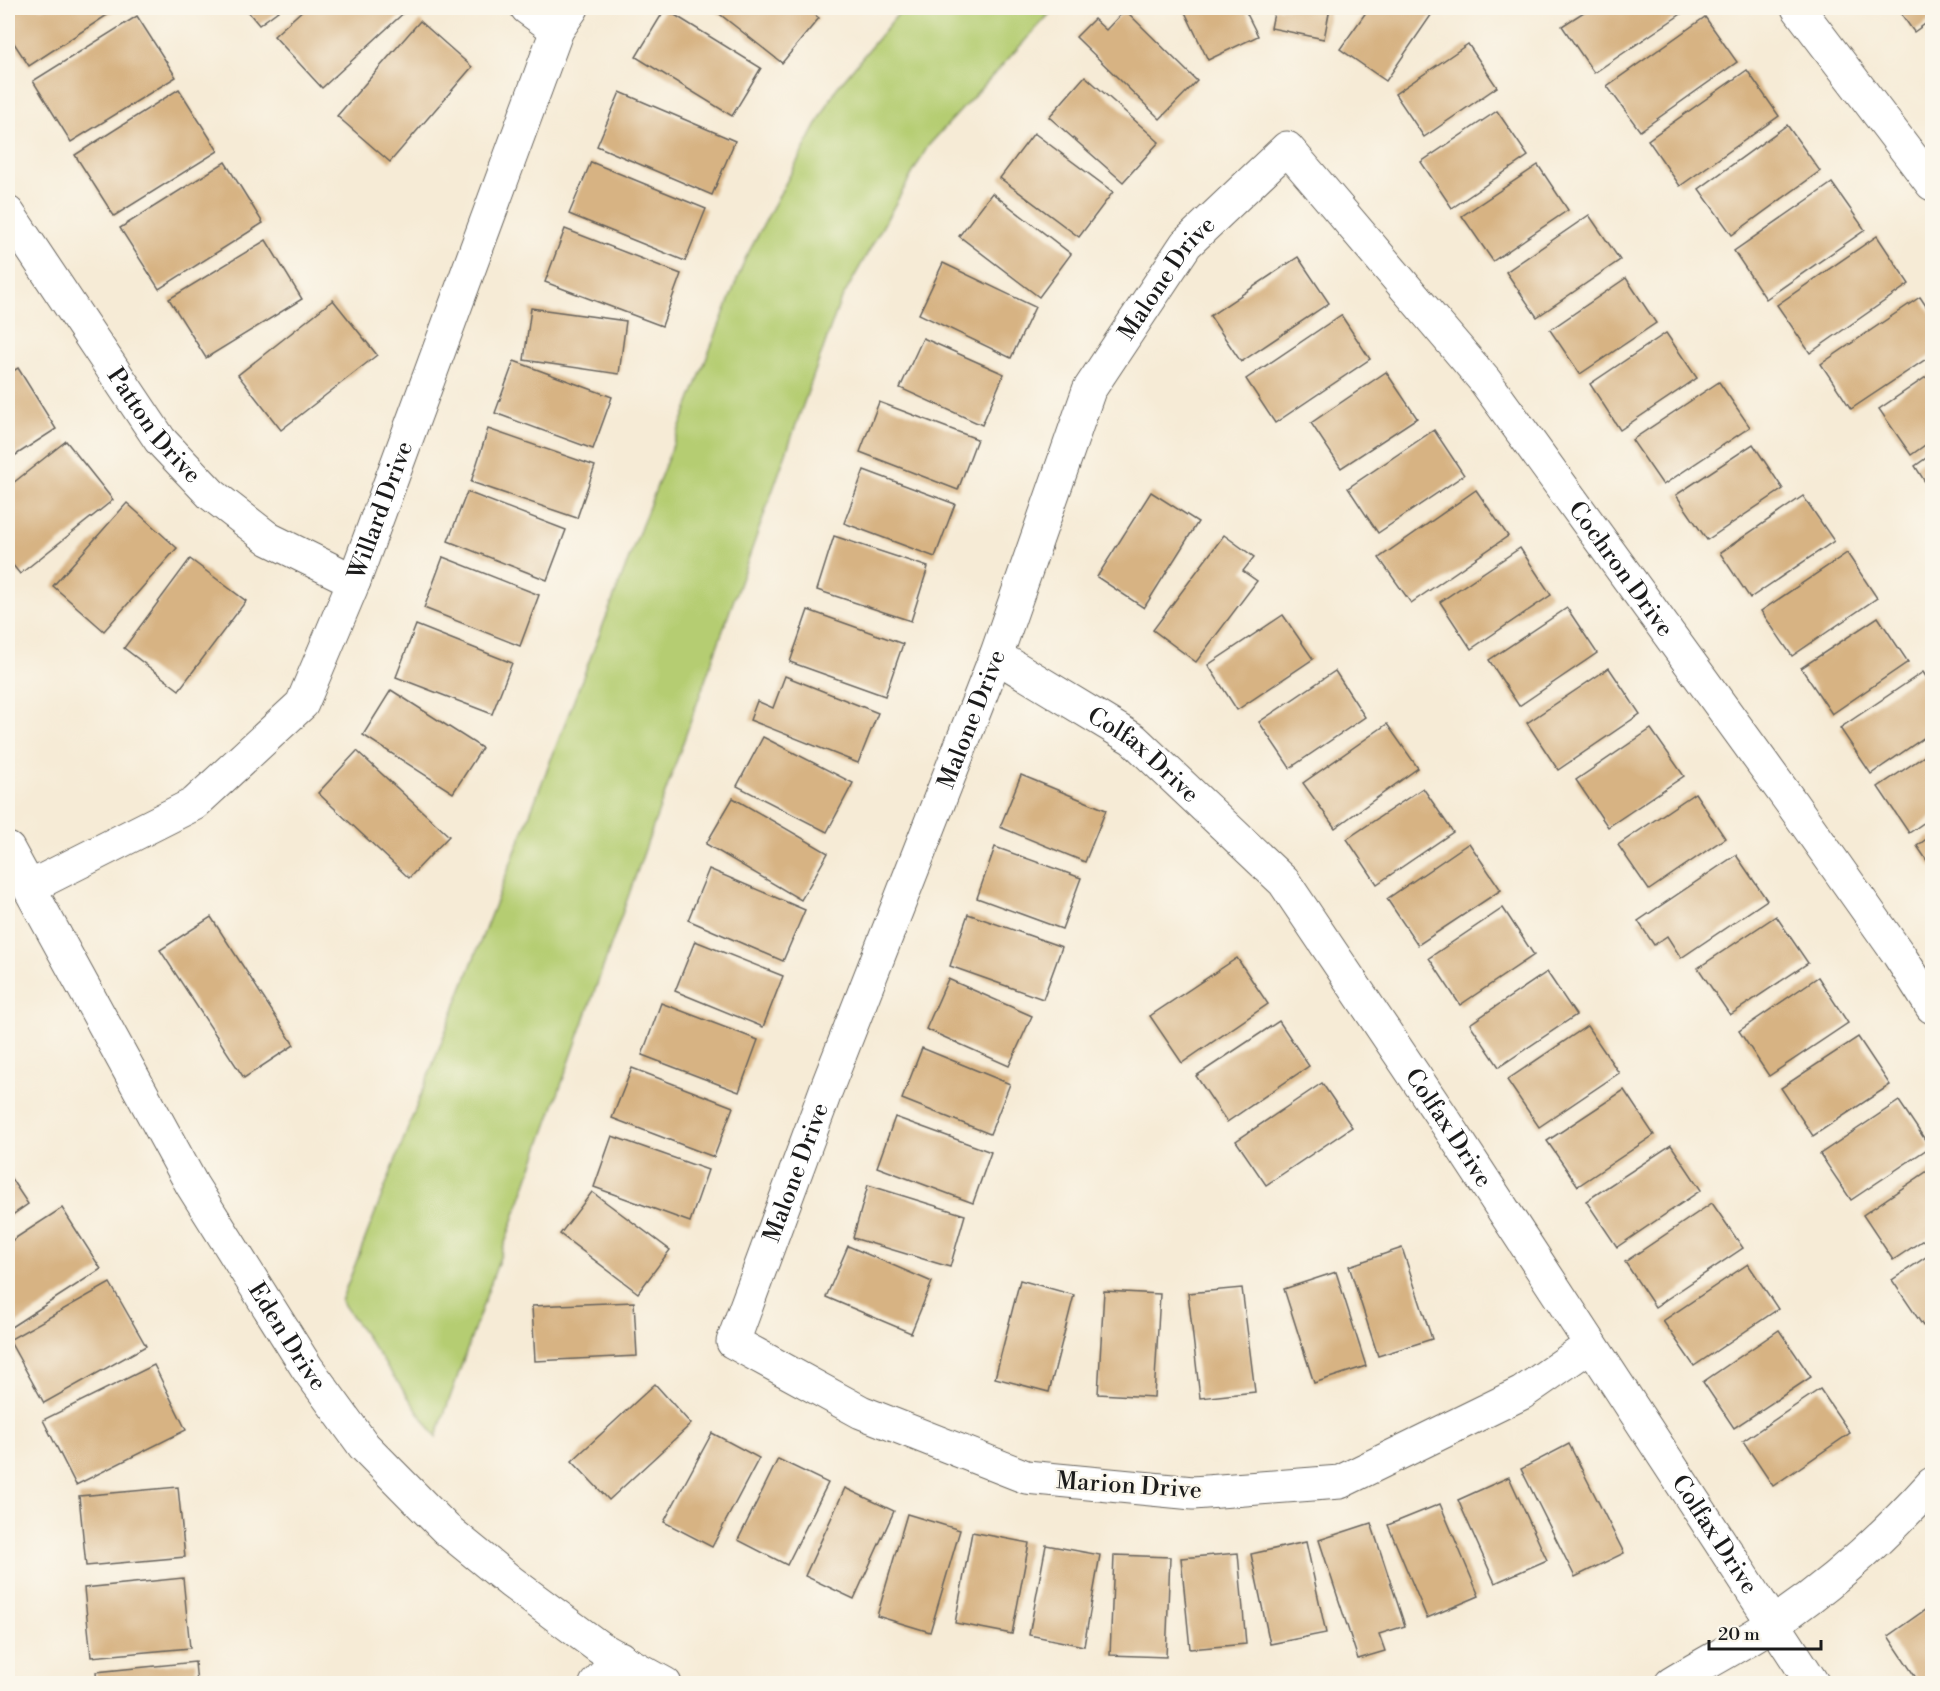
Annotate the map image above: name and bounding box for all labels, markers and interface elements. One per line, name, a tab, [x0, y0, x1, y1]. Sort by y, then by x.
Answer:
street label: Malone Drive	[1112, 210, 1222, 346]
street label: Patton Drive	[100, 362, 207, 490]
street label: Willard Drive	[342, 437, 420, 585]
street label: Cochron Drive	[1561, 496, 1680, 643]
street label: Malone Drive	[932, 646, 1013, 793]
street label: Colfax Drive	[1082, 701, 1205, 810]
street label: Colfax Drive	[1398, 1063, 1498, 1193]
street label: Malone Drive	[757, 1099, 836, 1247]
street label: Eden Drive	[241, 1277, 333, 1397]
street label: Marion Drive	[1055, 1466, 1203, 1506]
street label: Colfax Drive	[1664, 1470, 1764, 1600]
scale bar	[1709, 1613, 1822, 1651]
text: 20 m	[1718, 1623, 1760, 1646]

